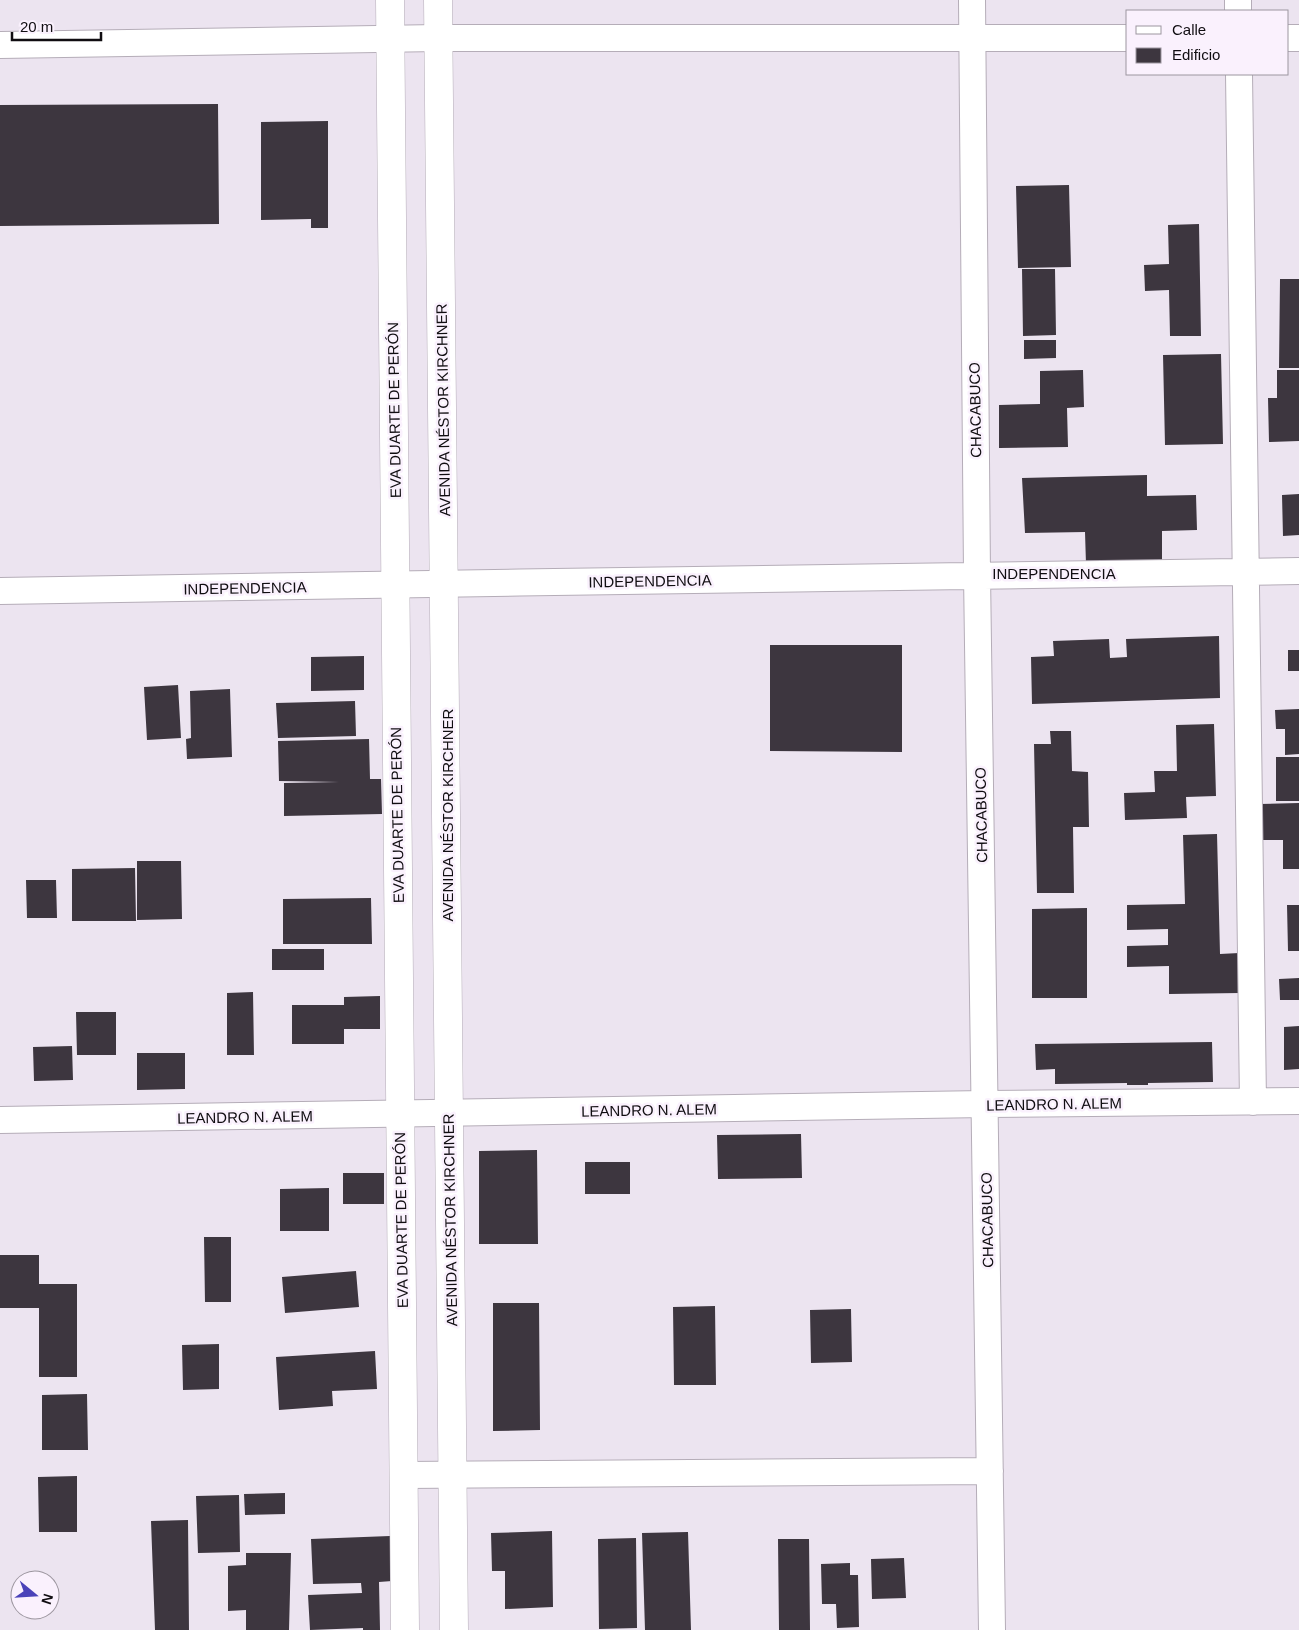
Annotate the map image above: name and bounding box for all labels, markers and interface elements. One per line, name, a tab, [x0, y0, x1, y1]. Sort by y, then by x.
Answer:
scale bar	[12, 10, 101, 42]
legend	[1126, 10, 1289, 75]
text: 20 m	[20, 18, 53, 35]
text: Calle	[1172, 21, 1206, 38]
text: Edificio	[1172, 46, 1220, 63]
street label: AVENIDA NÉSTOR KIRCHNER	[433, 303, 453, 517]
street label: EVA DUARTE DE PERÓN	[384, 322, 404, 498]
street label: CHACABUCO	[966, 362, 984, 458]
street label: INDEPENDENCIA	[992, 565, 1116, 582]
street label: INDEPENDENCIA	[588, 571, 712, 591]
street label: INDEPENDENCIA	[183, 578, 307, 598]
street label: AVENIDA NÉSTOR KIRCHNER	[439, 708, 456, 921]
street label: EVA DUARTE DE PERÓN	[387, 727, 407, 903]
street label: CHACABUCO	[972, 767, 990, 863]
street label: LEANDRO N. ALEM	[986, 1094, 1122, 1114]
street label: LEANDRO N. ALEM	[581, 1100, 717, 1120]
street label: LEANDRO N. ALEM	[177, 1107, 313, 1127]
street label: AVENIDA NÉSTOR KIRCHNER	[440, 1113, 460, 1327]
street label: EVA DUARTE DE PERÓN	[391, 1132, 411, 1308]
street label: CHACABUCO	[978, 1172, 996, 1268]
north arrow	[10, 1570, 60, 1620]
text: N	[38, 1592, 57, 1606]

